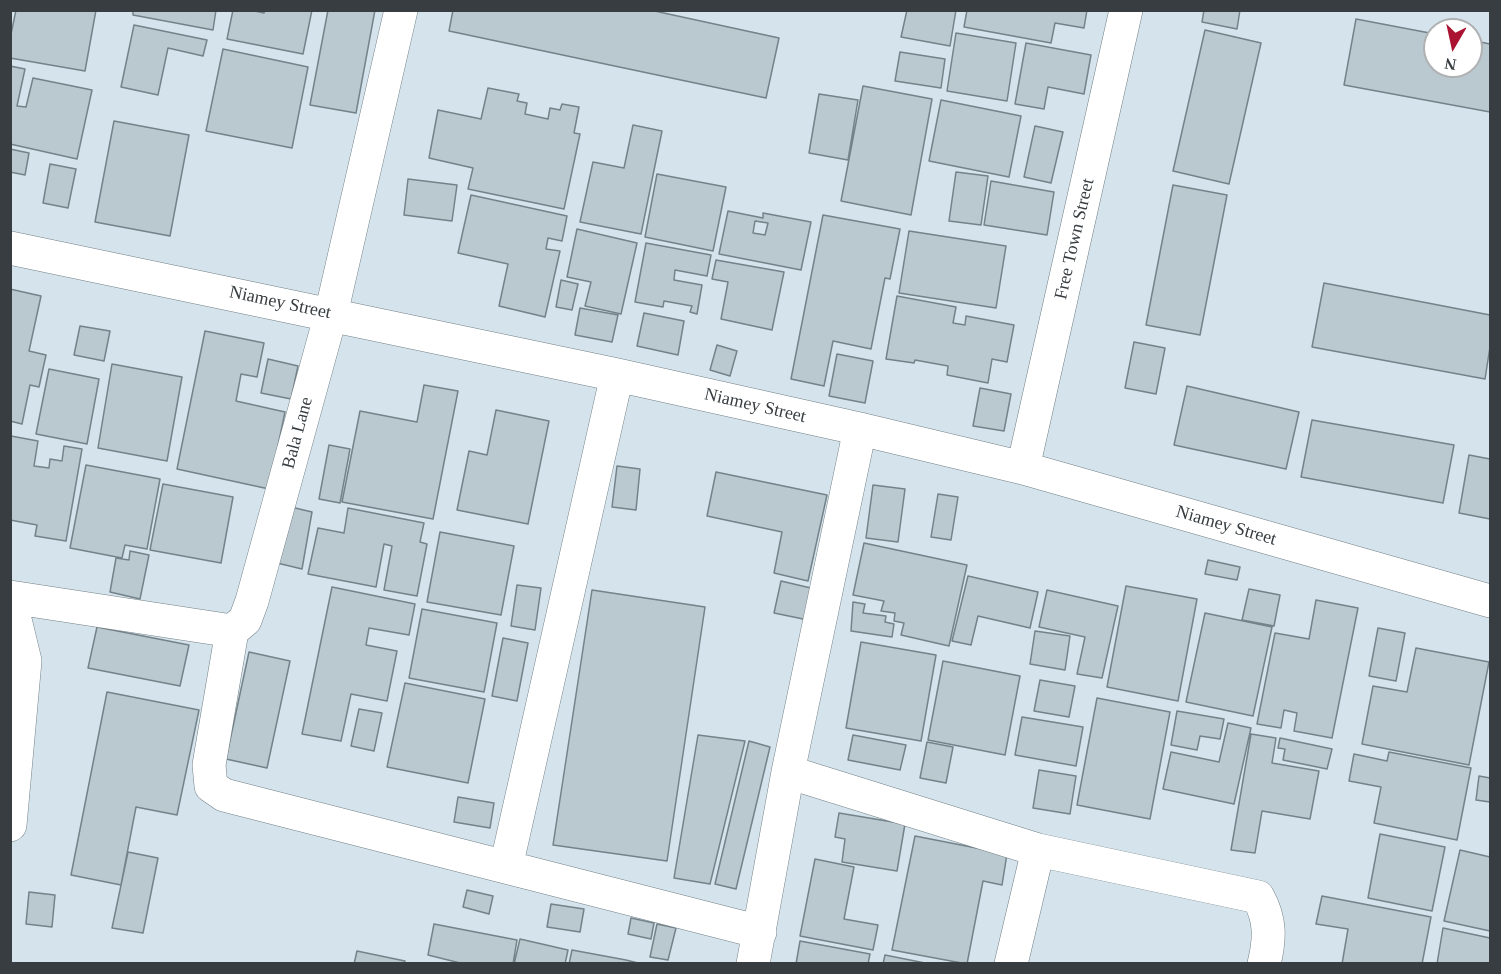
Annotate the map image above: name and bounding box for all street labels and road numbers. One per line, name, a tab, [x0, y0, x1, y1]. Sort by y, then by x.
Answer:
street label: Free Town Street	[1051, 176, 1099, 302]
street label: Niamey Street	[227, 282, 333, 324]
street label: Niamey Street	[702, 384, 808, 428]
street label: Bala Lane	[278, 395, 318, 471]
street label: Niamey Street	[1173, 501, 1279, 551]

